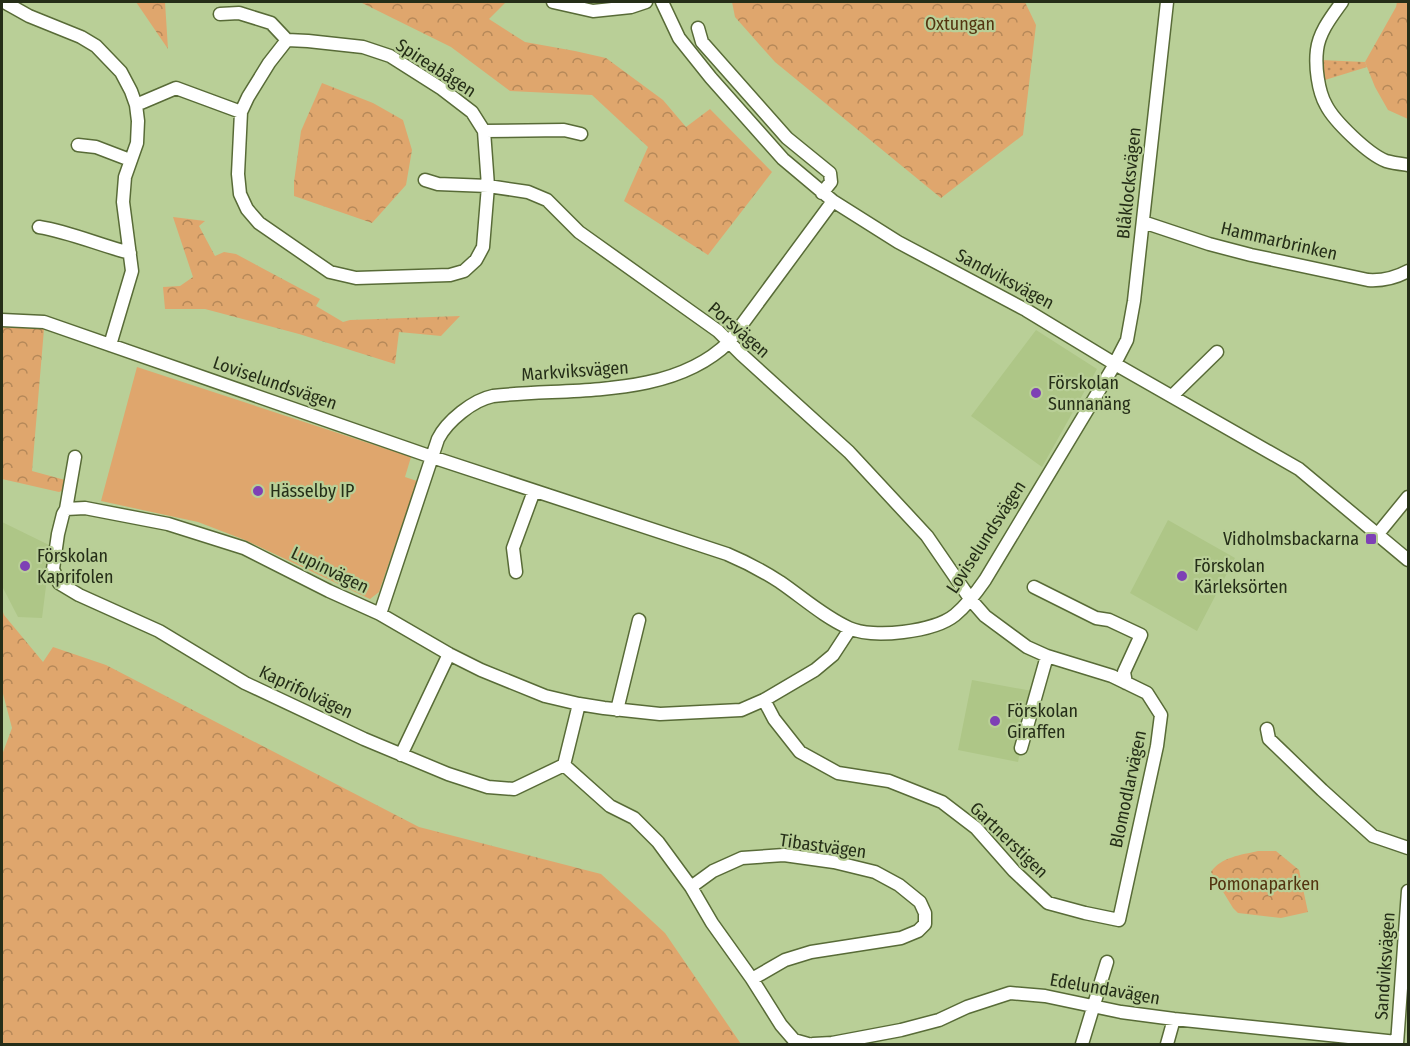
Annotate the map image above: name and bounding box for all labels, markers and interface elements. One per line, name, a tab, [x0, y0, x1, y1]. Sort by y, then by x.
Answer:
park label: Oxtungan	[925, 13, 995, 35]
street label: Spireabågen	[392, 34, 480, 102]
street label: Blåklocksvägen	[1112, 126, 1146, 240]
street label: Hammarbrinken	[1219, 217, 1339, 265]
street label: Sandviksvägen	[952, 244, 1058, 314]
street label: Porsvägen	[704, 297, 774, 363]
street label: Loviselundsvägen	[210, 351, 340, 415]
street label: Markviksvägen	[521, 356, 629, 386]
place label: Förskolan Sunnanäng	[1048, 372, 1131, 415]
marker: Förskolan Sunnanäng	[1029, 386, 1043, 400]
street label: Loviselundsvägen	[941, 477, 1031, 597]
place label: Hässelby IP	[270, 480, 354, 502]
marker: Hässelby IP	[251, 484, 265, 498]
place label: Vidholmsbackarna	[1223, 528, 1359, 550]
marker: Vidholmsbackarna	[1364, 532, 1378, 546]
street label: Lupinvägen	[288, 542, 372, 598]
place label: Förskolan Kaprifolen	[37, 545, 113, 588]
place label: Förskolan Kärleksörten	[1194, 555, 1288, 598]
marker: Förskolan Kaprifolen	[18, 559, 32, 573]
marker: Förskolan Kärleksörten	[1175, 569, 1189, 583]
street label: Kaprifolvägen	[256, 661, 356, 723]
place label: Förskolan Giraffen	[1007, 700, 1078, 743]
marker: Förskolan Giraffen	[988, 714, 1002, 728]
street label: Blomodlarvägen	[1105, 728, 1151, 850]
street label: Gartnerstigen	[965, 797, 1053, 883]
street label: Tibastvägen	[778, 829, 868, 863]
park label: Pomonaparken	[1208, 873, 1320, 895]
street label: Sandviksvägen	[1370, 911, 1400, 1021]
street label: Edelundavägen	[1048, 968, 1162, 1010]

